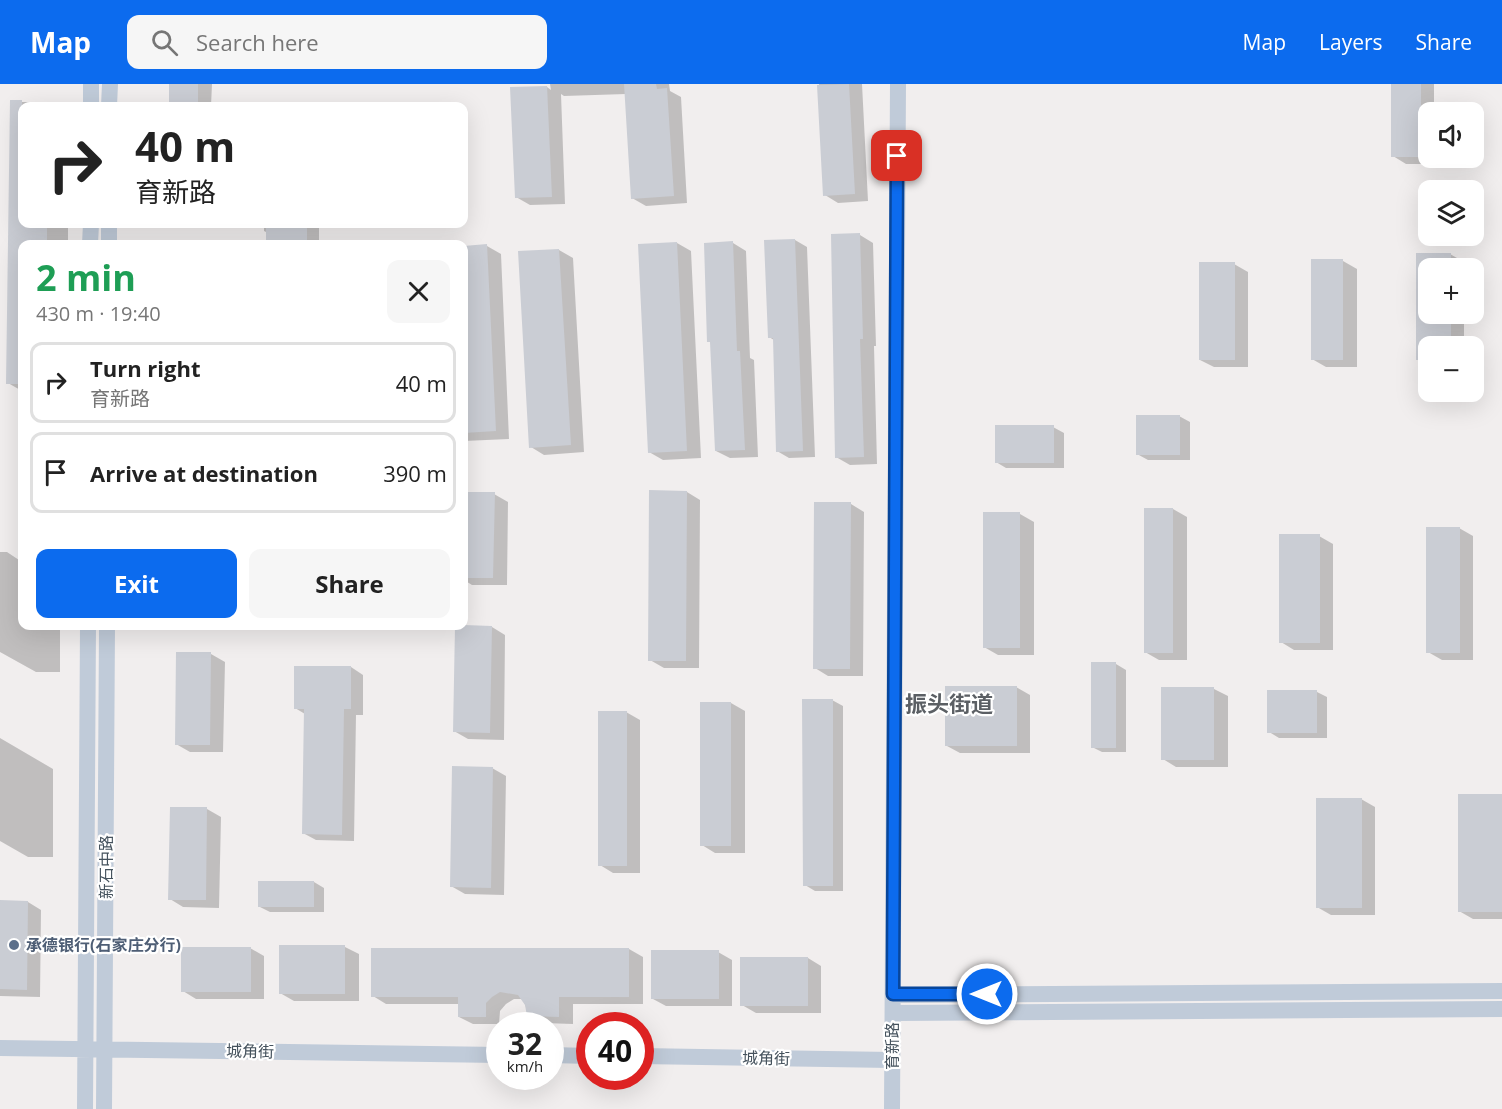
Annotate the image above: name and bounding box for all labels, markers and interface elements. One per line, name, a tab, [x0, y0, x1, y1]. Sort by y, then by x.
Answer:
search box	[127, 15, 547, 69]
text: Map	[30, 23, 91, 61]
icon: search	[148, 26, 181, 59]
text: Search here	[196, 27, 319, 57]
text: Map	[1243, 28, 1286, 56]
text: Layers	[1319, 28, 1383, 56]
text: Share	[1416, 28, 1472, 56]
map controls	[1418, 102, 1484, 402]
button: sound	[1418, 102, 1484, 168]
text: 40 m	[135, 117, 235, 174]
icon: right	[36, 126, 114, 204]
pin	[871, 130, 922, 181]
icon: arrive	[880, 139, 913, 172]
text: 育新路	[135, 173, 216, 210]
button: layers	[1418, 180, 1484, 246]
text: 2 min	[36, 253, 136, 302]
button: +	[1418, 258, 1484, 324]
button: close	[387, 260, 450, 323]
text: 430 m · 19:40	[36, 300, 161, 327]
button: −	[1418, 336, 1484, 402]
text: Turn right	[90, 353, 201, 383]
icon: right	[39, 366, 72, 399]
text: 40 m	[396, 368, 447, 398]
text: 育新路	[90, 385, 150, 412]
icon: arrive	[39, 456, 72, 489]
text: Arrive at destination	[90, 458, 318, 488]
text: 390 m	[383, 458, 447, 488]
button: Exit	[36, 549, 237, 618]
button: Share	[249, 549, 450, 618]
district label: 振头街道	[905, 688, 993, 718]
street label: 新石中路	[95, 835, 117, 899]
place label: 承德银行(石家庄分行)	[26, 934, 181, 956]
marker: 承德银行(石家庄分行)	[7, 938, 21, 952]
position arrow	[955, 962, 1019, 1026]
speed limit sign: 40	[576, 1012, 654, 1090]
street label: 育新路	[881, 1022, 903, 1070]
text: 32	[508, 1023, 542, 1064]
street label: 城角街	[226, 1040, 274, 1062]
street label: 城角街	[742, 1047, 790, 1069]
text: km/h	[507, 1056, 543, 1076]

